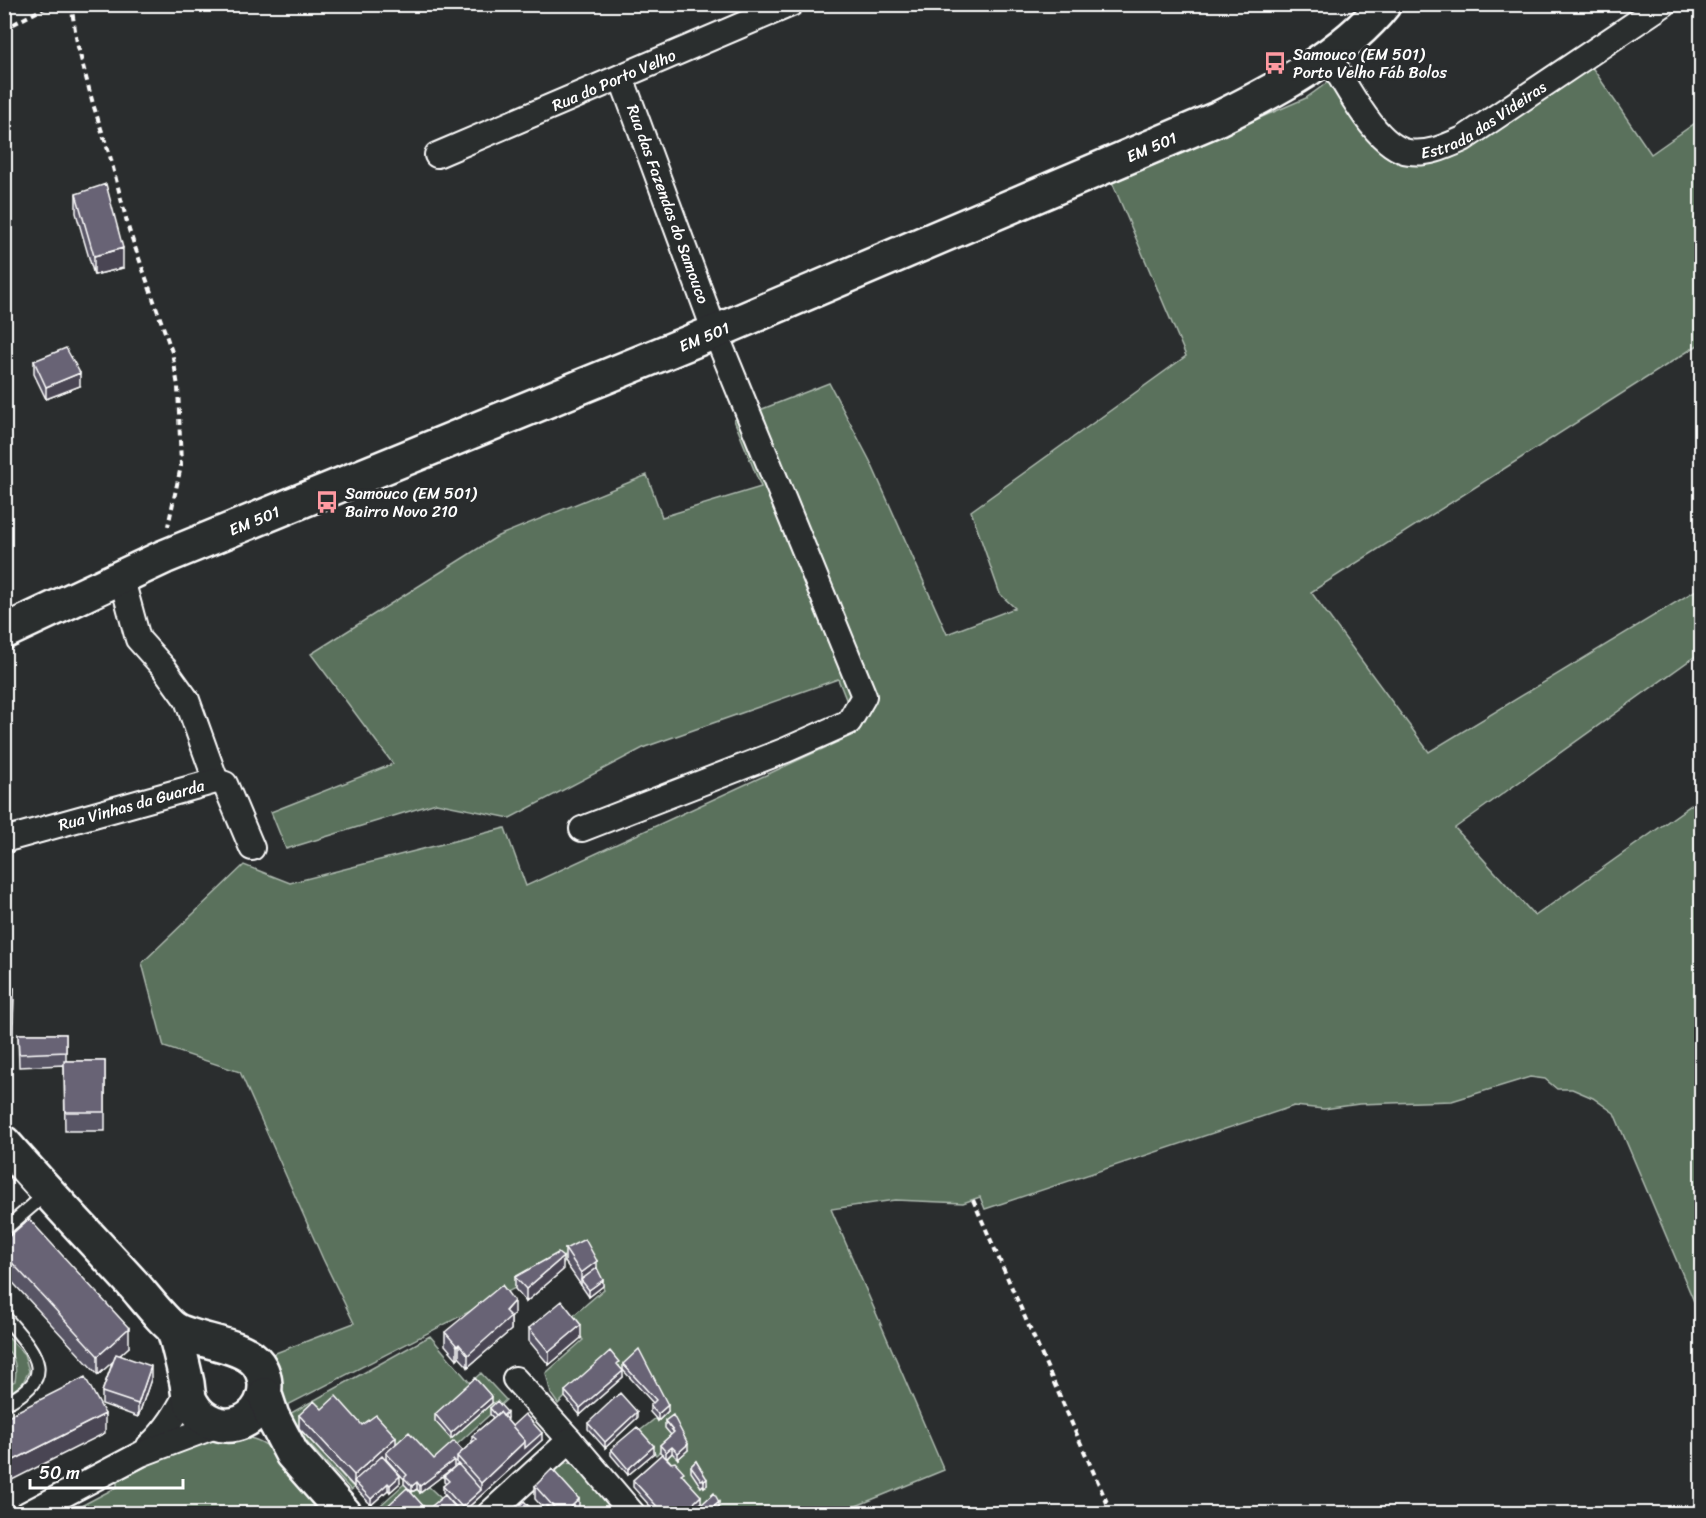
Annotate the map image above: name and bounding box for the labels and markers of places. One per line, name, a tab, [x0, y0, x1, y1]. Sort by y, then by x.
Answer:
place label: Samouco (EM 501) Porto Velho Fáb Bolos	[1293, 40, 1447, 87]
bus stop icon: Samouco (EM 501) Porto Velho Fáb Bolos	[1262, 50, 1288, 76]
place label: Samouco (EM 501) Bairro Novo 210	[345, 479, 478, 526]
bus stop icon: Samouco (EM 501) Bairro Novo 210	[314, 489, 340, 515]

